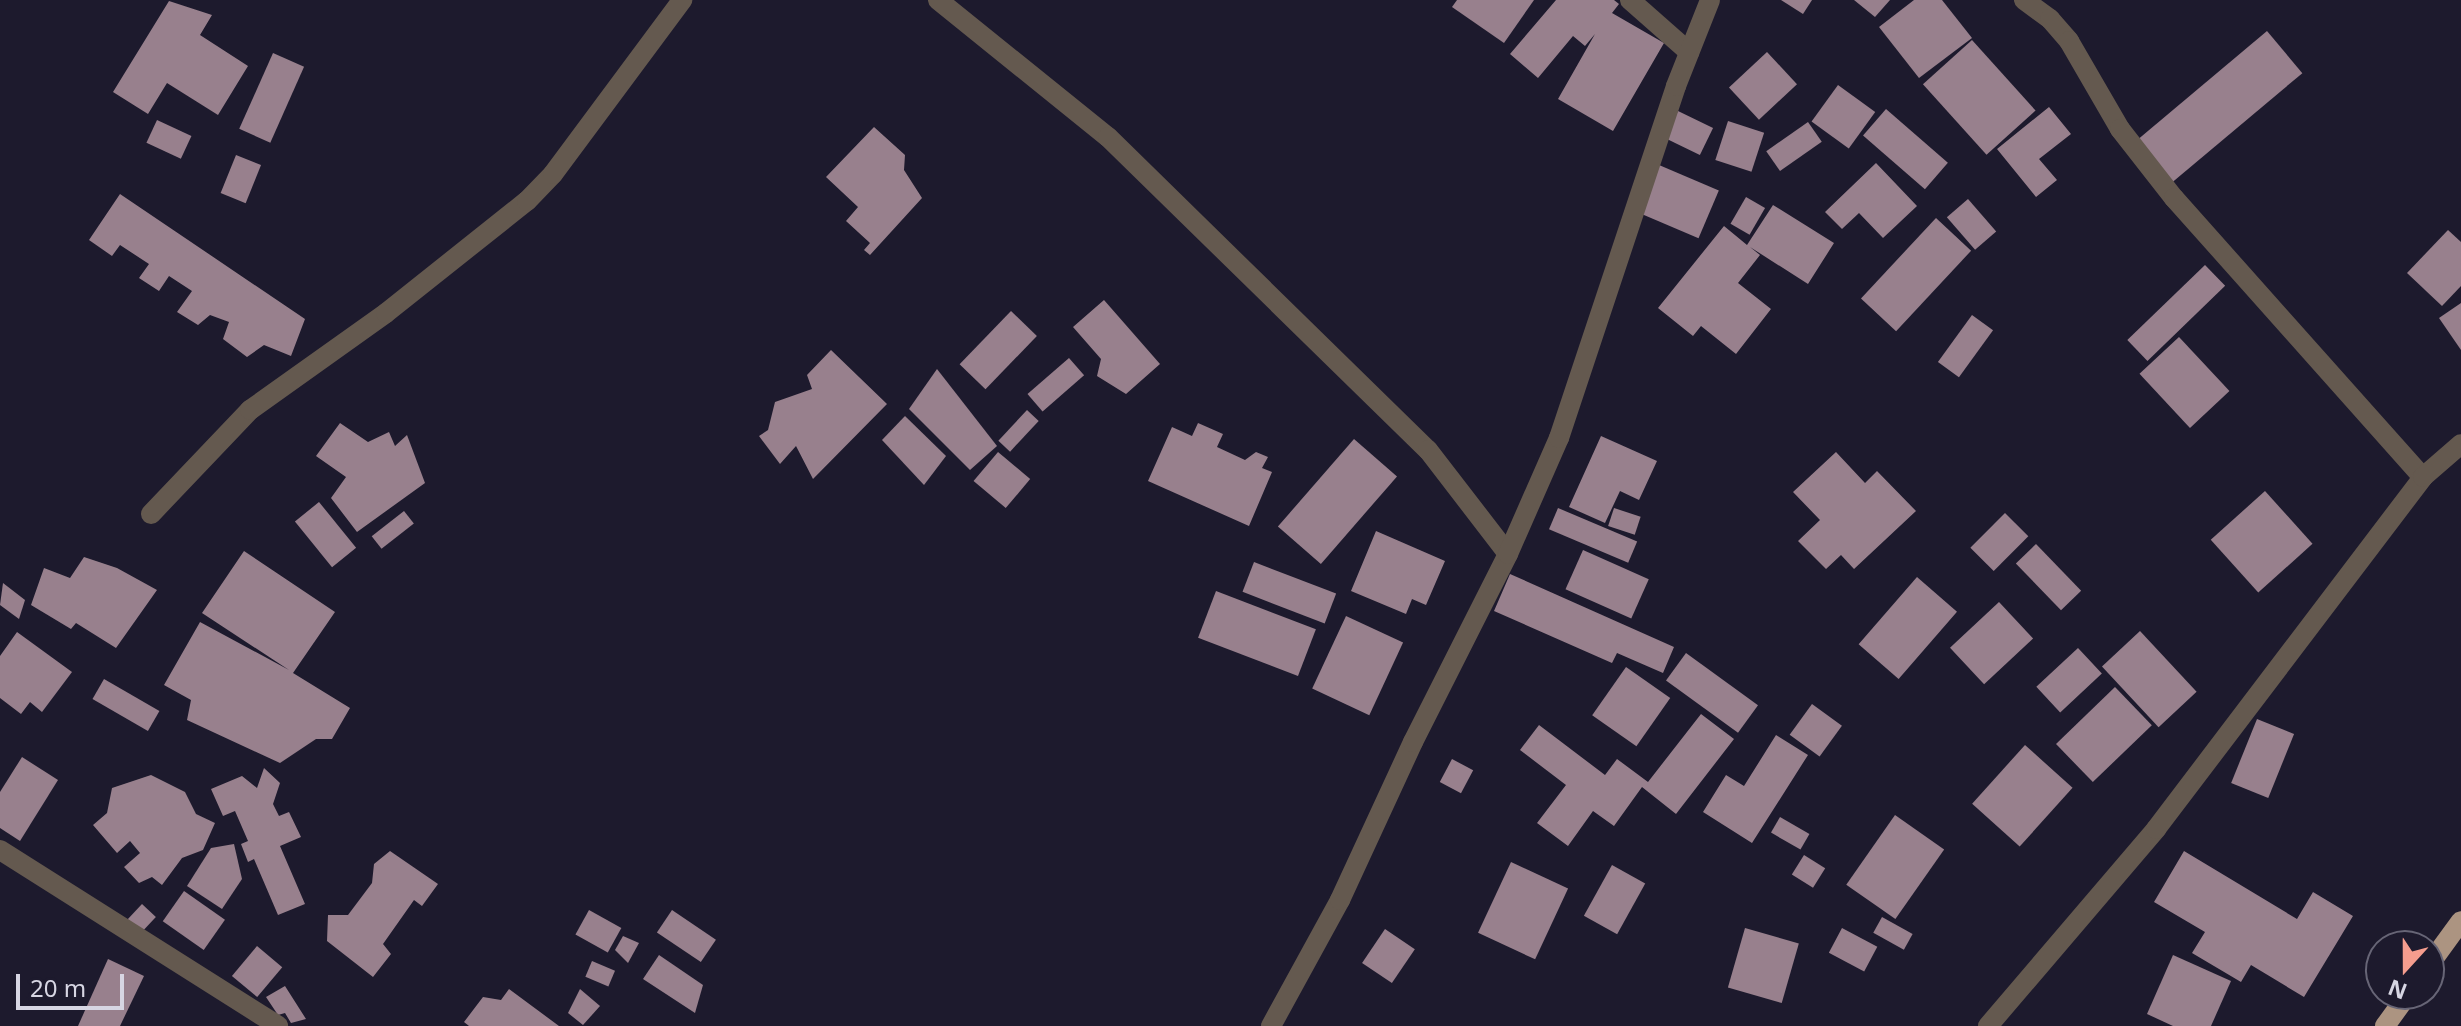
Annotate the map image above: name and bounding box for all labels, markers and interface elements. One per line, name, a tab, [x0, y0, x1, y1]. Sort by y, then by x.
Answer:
north arrow	[2365, 930, 2445, 1010]
scale bar	[20, 958, 128, 1008]
text: 20 m	[30, 971, 86, 1004]
text: N	[2383, 973, 2411, 1008]

